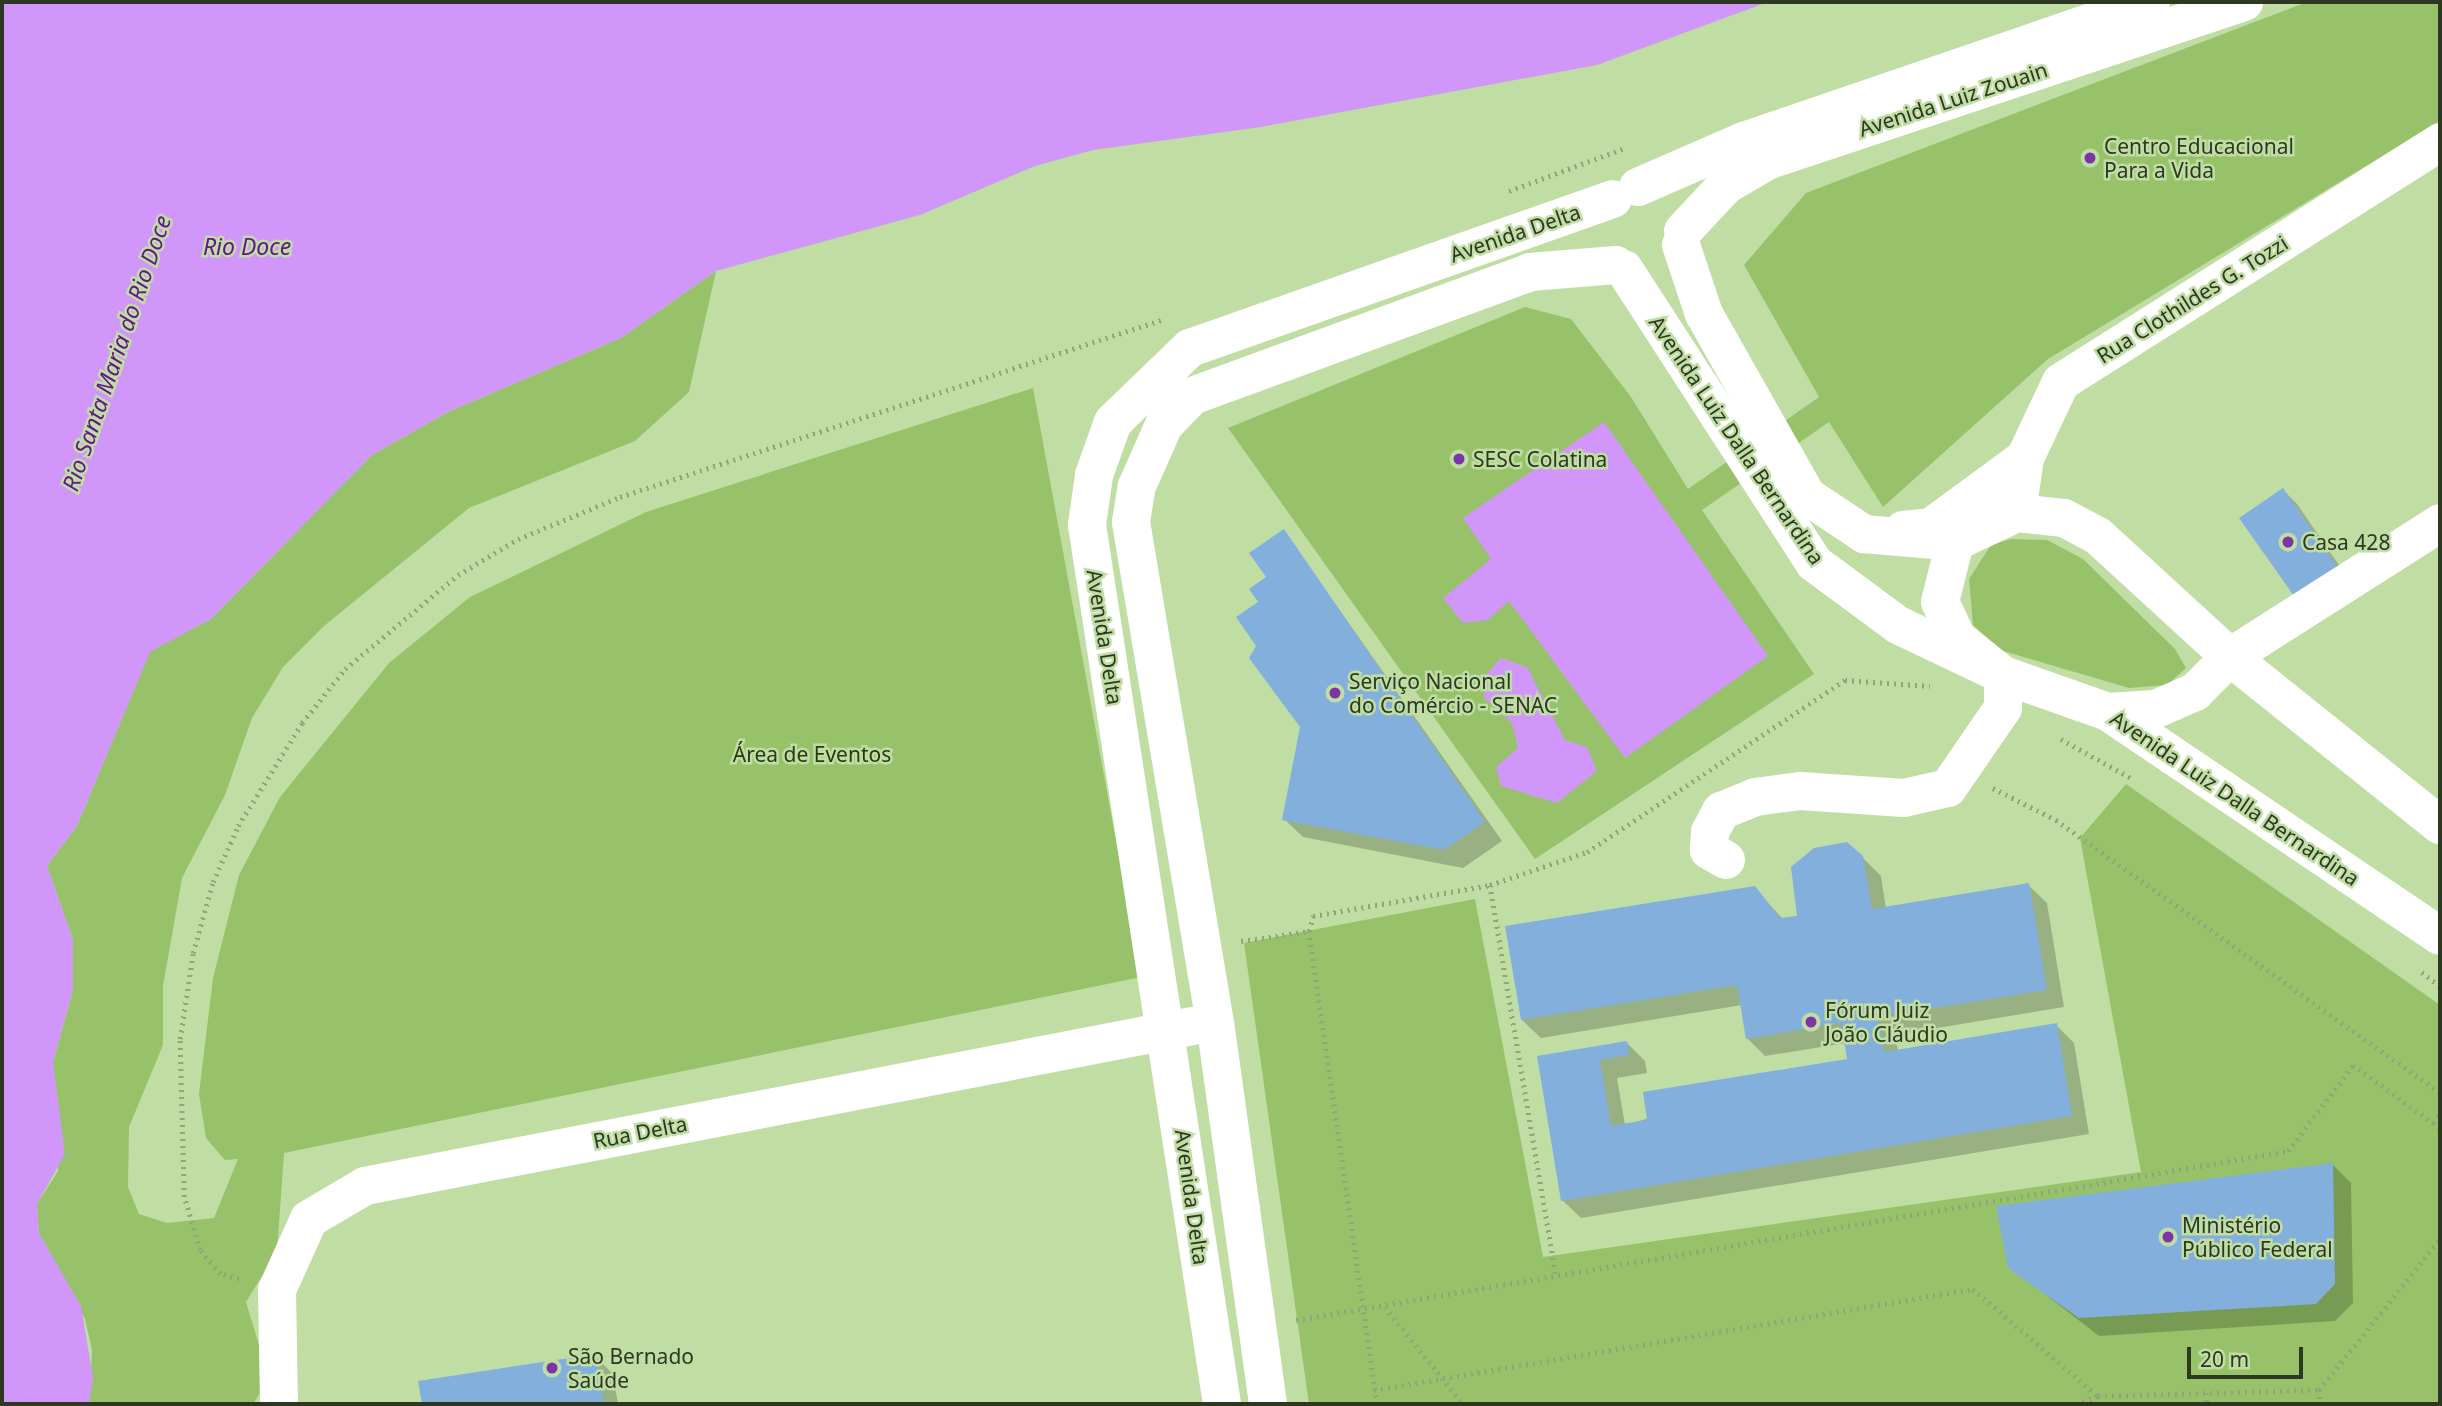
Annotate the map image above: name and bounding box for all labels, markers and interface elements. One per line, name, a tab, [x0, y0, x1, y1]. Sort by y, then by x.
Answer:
street label: Avenida Luiz Zouain	[1855, 57, 2051, 141]
place label: Centro Educacional Para a Vida	[2104, 133, 2294, 183]
marker: Centro Educacional Para a Vida	[2082, 150, 2098, 166]
street label: Avenida Delta	[1446, 199, 1584, 267]
water label: Rio Santa Maria do Rio Doce	[56, 212, 176, 494]
street label: Rua Clothildes G. Tozzi	[2092, 230, 2292, 368]
water label: Rio Doce	[203, 232, 291, 260]
street label: Avenida Luiz Dalla Bernardina	[1644, 311, 1830, 569]
place label: SESC Colatina	[1473, 446, 1607, 472]
marker: SESC Colatina	[1451, 451, 1467, 467]
place label: Casa 428	[2302, 529, 2390, 555]
marker: Casa 428	[2280, 534, 2296, 550]
street label: Avenida Delta	[1082, 568, 1128, 706]
place label: Serviço Nacional do Comércio - SENAC	[1349, 668, 1557, 718]
marker: Serviço Nacional do Comércio - SENAC	[1327, 685, 1343, 701]
street label: Avenida Luiz Dalla Bernardina	[2106, 705, 2364, 891]
park label: Área de Eventos	[733, 741, 891, 767]
place label: Fórum Juiz João Cláudio	[1825, 997, 1948, 1047]
marker: Fórum Juiz João Cláudio	[1803, 1014, 1819, 1030]
street label: Rua Delta	[591, 1111, 689, 1153]
street label: Avenida Delta	[1170, 1128, 1214, 1266]
place label: Ministério Público Federal	[2182, 1212, 2333, 1262]
marker: Ministério Público Federal	[2160, 1229, 2176, 1245]
scale bar	[2190, 1332, 2306, 1376]
place label: São Bernado Saúde	[568, 1343, 694, 1393]
text: 20 m	[2200, 1345, 2249, 1373]
marker: São Bernado Saúde	[542, 1358, 562, 1378]

